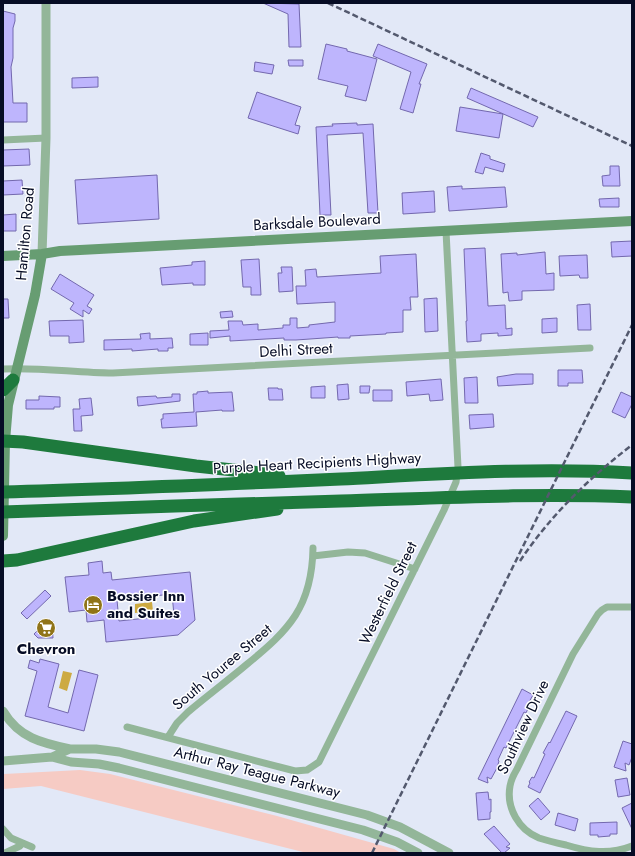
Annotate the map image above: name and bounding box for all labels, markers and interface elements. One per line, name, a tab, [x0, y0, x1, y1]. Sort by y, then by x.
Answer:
street label: Hamilton Road	[10, 186, 40, 282]
street label: Barksdale Boulevard	[253, 208, 381, 236]
street label: Delhi Street	[259, 337, 334, 363]
street label: Purple Heart Recipients Highway	[212, 447, 422, 479]
street label: Westerfield Street	[354, 537, 423, 648]
place label: Bossier Inn and Suites	[107, 585, 185, 624]
hotel icon: Bossier Inn and Suites	[82, 594, 104, 616]
supermarket icon: Chevron	[35, 617, 57, 639]
street label: South Youree Street	[167, 618, 277, 715]
place label: Chevron	[17, 638, 75, 660]
street label: Southview Drive	[492, 676, 555, 778]
street label: Arthur Ray Teague Parkway	[172, 741, 343, 803]

